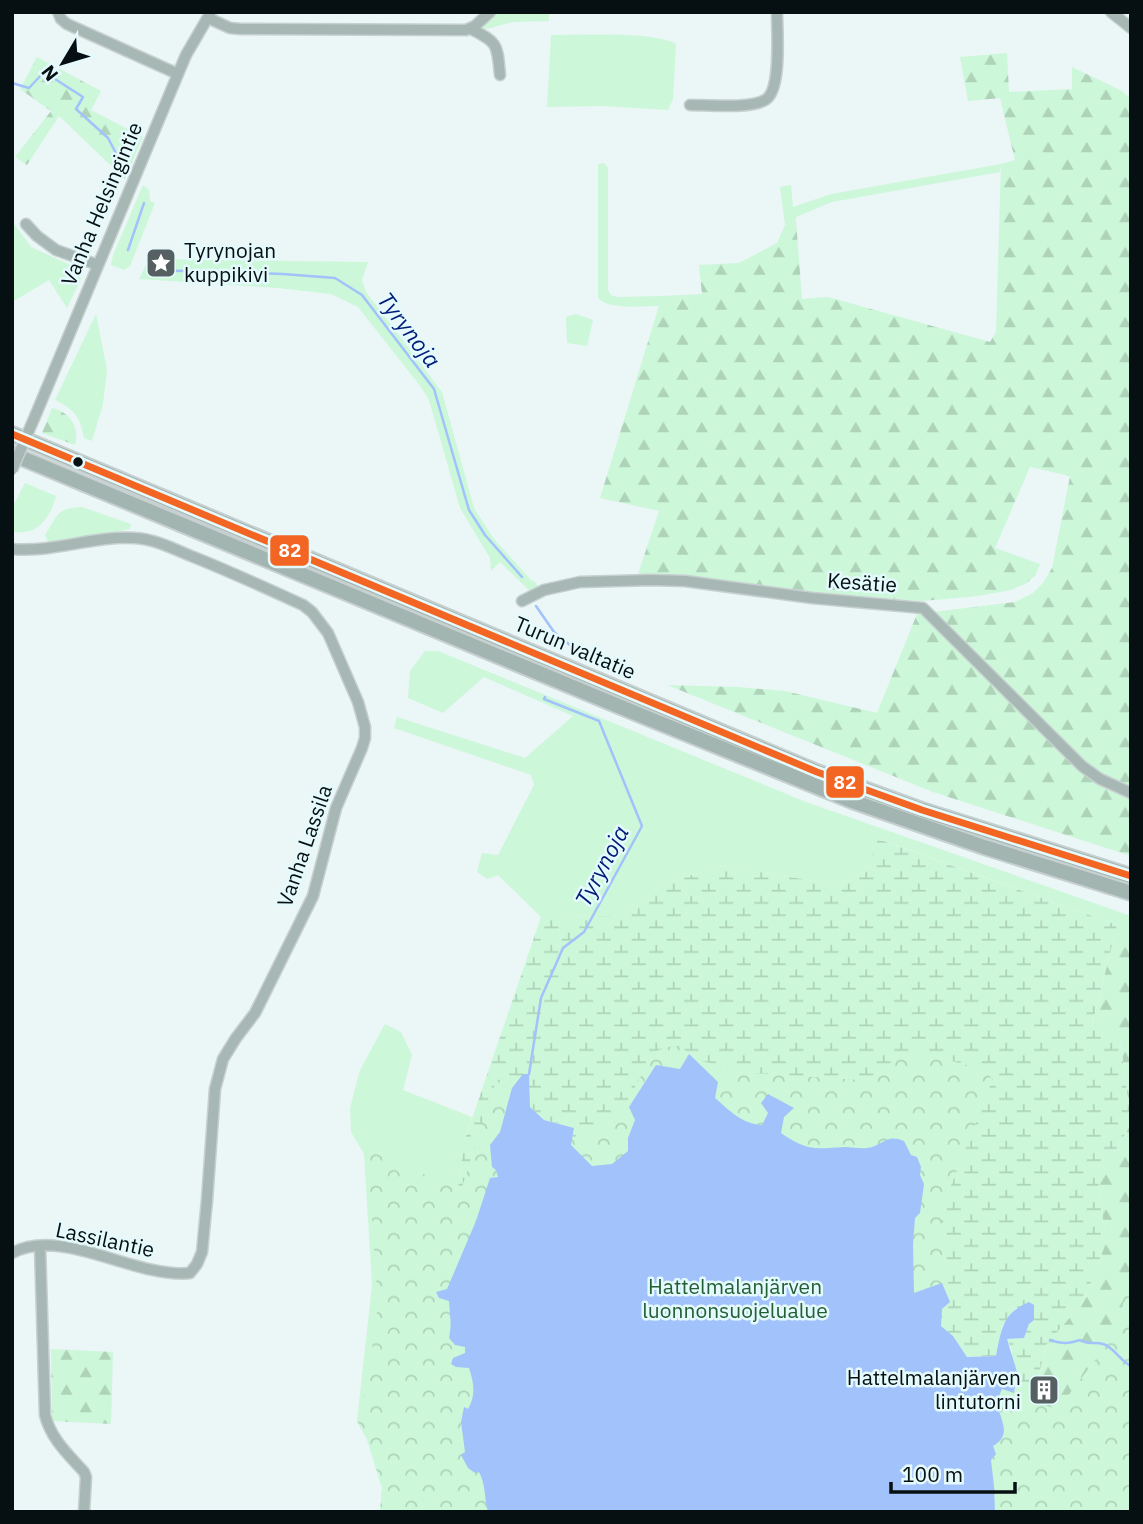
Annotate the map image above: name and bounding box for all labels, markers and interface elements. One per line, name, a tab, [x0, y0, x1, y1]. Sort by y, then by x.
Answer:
north arrow	[28, 28, 98, 98]
text: N	[36, 61, 63, 86]
street label: Vanha Helsingintie	[54, 117, 148, 290]
place label: Tyrynojan kuppikivi	[184, 236, 276, 288]
place icon: Tyrynojan kuppikivi	[144, 246, 178, 280]
water label: Tyrynoja	[371, 285, 448, 373]
unlabelled marker	[71, 455, 85, 469]
line badge: 82	[269, 534, 310, 567]
text: 82	[279, 538, 301, 562]
street label: Kesätie	[826, 566, 898, 598]
street label: Turun valtatie	[510, 609, 640, 685]
line badge: 82	[825, 765, 865, 799]
text: 82	[834, 770, 856, 794]
street label: Vanha Lassila	[270, 781, 338, 911]
water label: Tyrynoja	[567, 820, 635, 911]
street label: Lassilantie	[53, 1215, 157, 1263]
park label: Hattelmalanjärven luonnonsuojelualue	[642, 1272, 828, 1324]
place label: Hattelmalanjärven lintutorni	[847, 1363, 1021, 1415]
building icon: Hattelmalanjärven lintutorni	[1027, 1373, 1061, 1407]
scale bar	[891, 1450, 1015, 1494]
text: 100 m	[902, 1460, 963, 1488]

